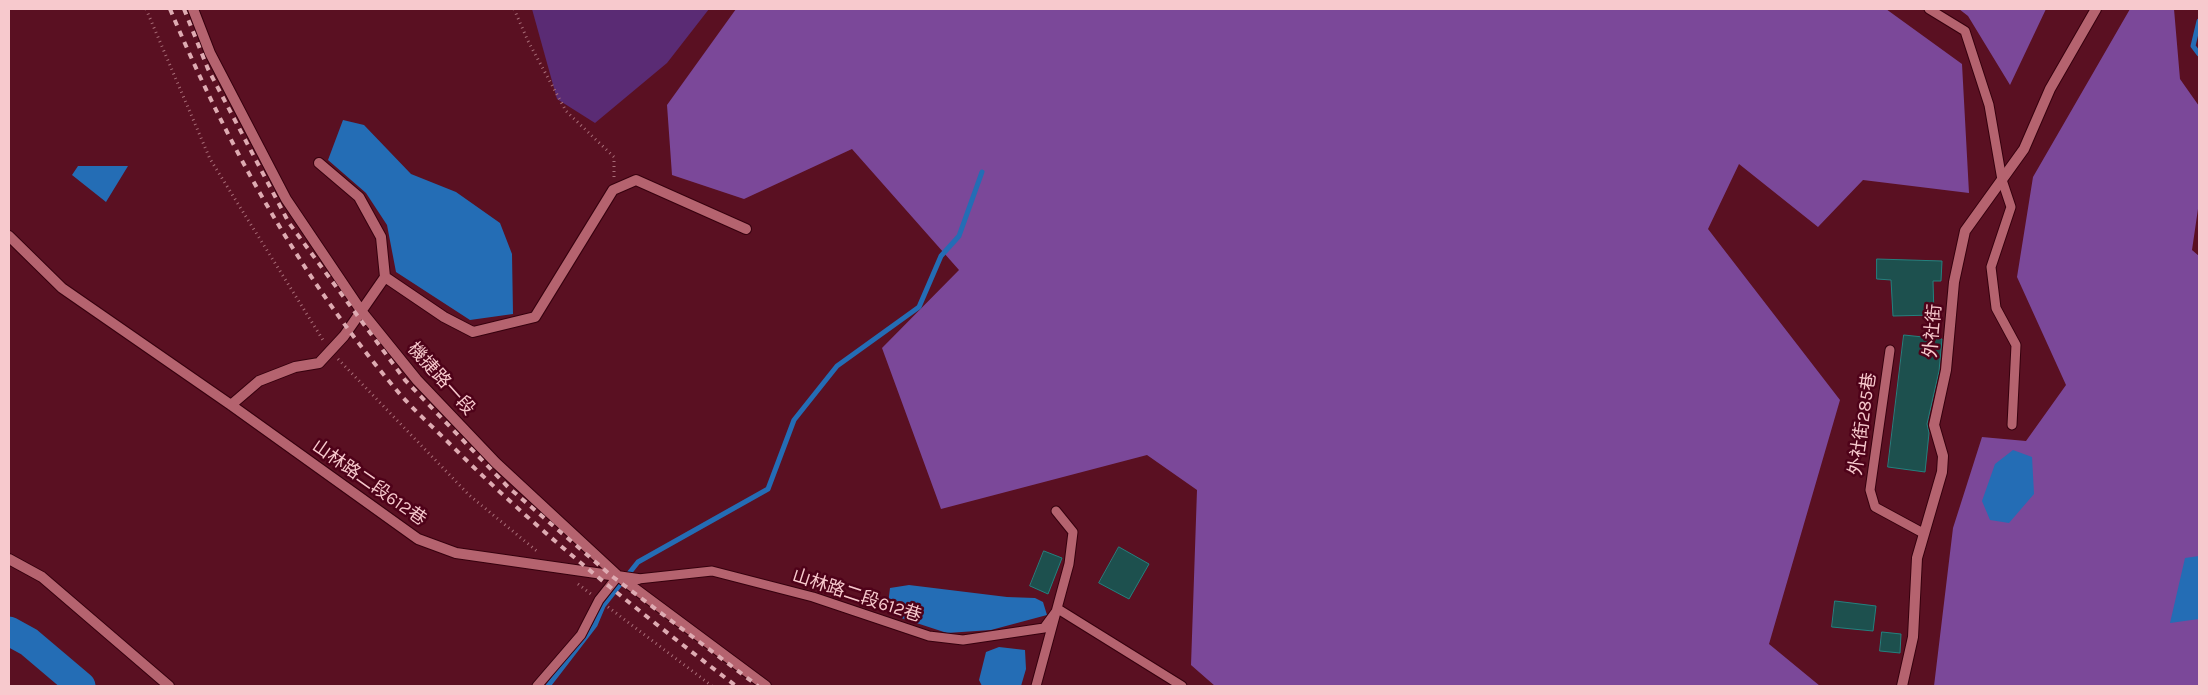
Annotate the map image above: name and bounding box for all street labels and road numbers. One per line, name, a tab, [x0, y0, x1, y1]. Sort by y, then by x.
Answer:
street label: 外社街	[1920, 303, 1946, 359]
street label: 機捷路一段	[403, 338, 479, 420]
street label: 外社街285巷	[1845, 371, 1881, 477]
street label: 山林路二段612巷	[308, 436, 430, 530]
street label: 山林路二段612巷	[790, 565, 924, 627]

